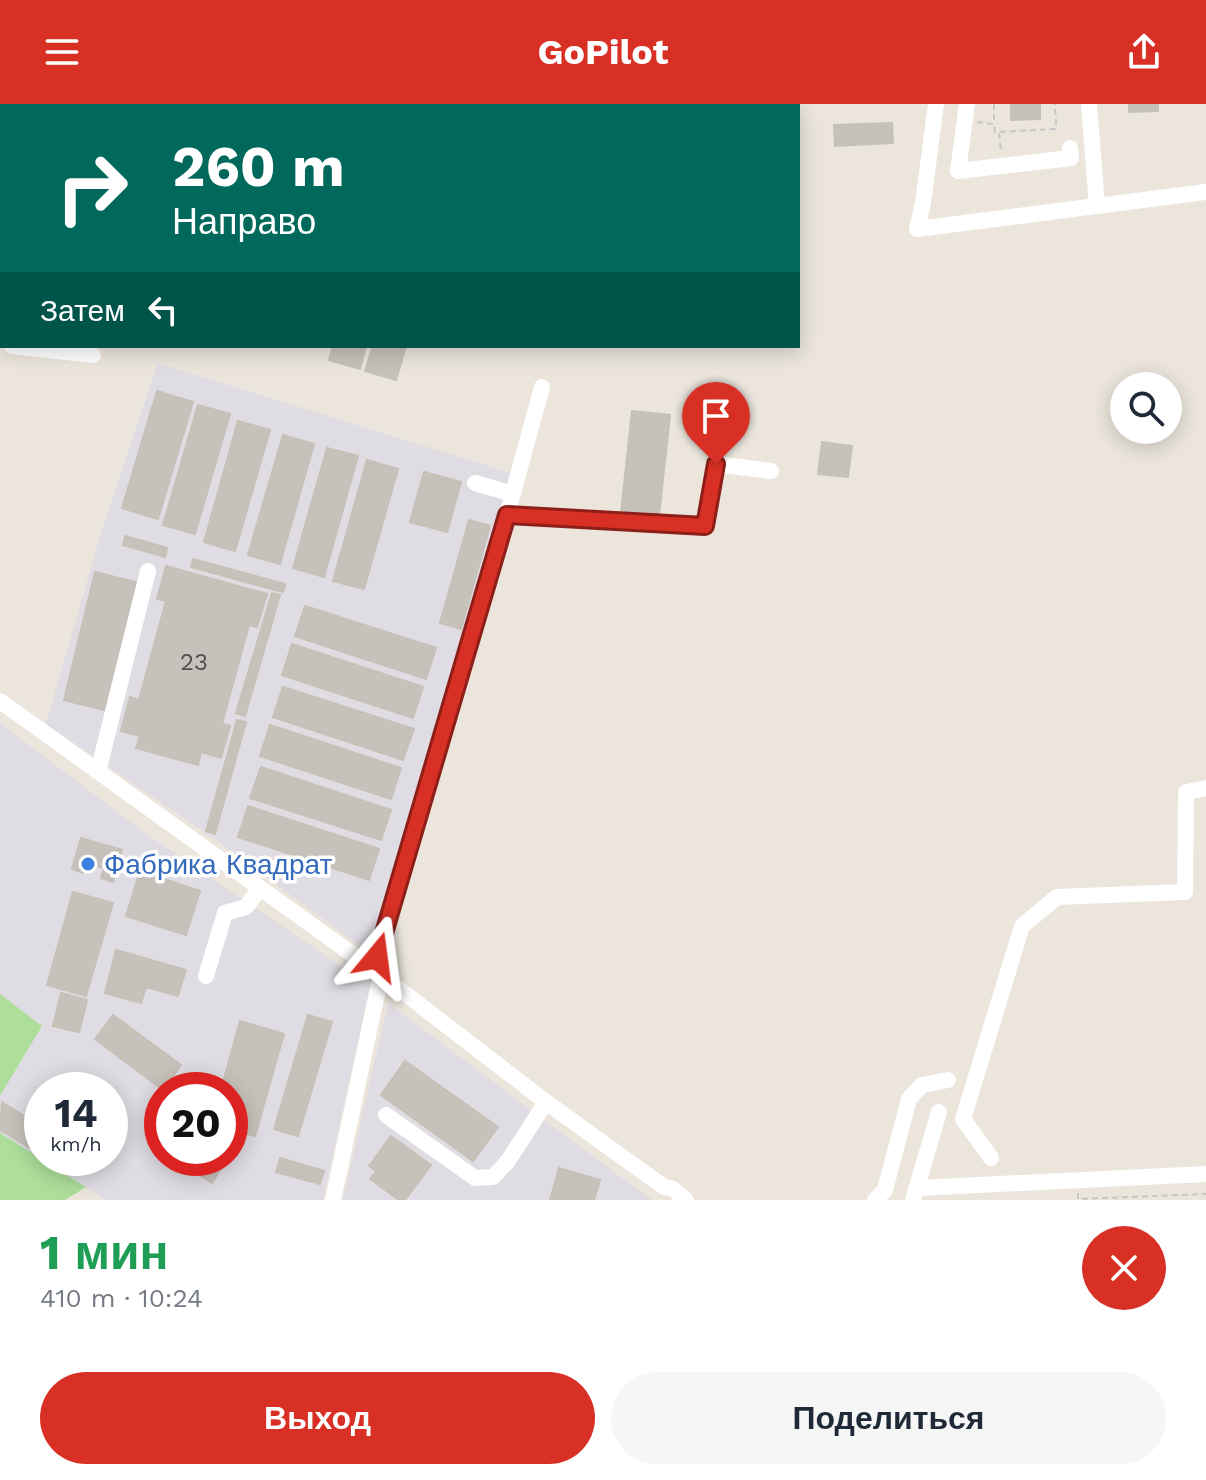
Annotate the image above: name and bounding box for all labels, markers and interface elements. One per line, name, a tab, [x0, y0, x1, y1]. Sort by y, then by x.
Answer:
icon: menu	[40, 30, 84, 74]
icon: share	[1122, 30, 1166, 74]
text: GoPilot	[538, 31, 668, 73]
text: 260 m	[172, 134, 345, 200]
icon: right	[40, 136, 144, 240]
text: Направо	[172, 201, 316, 243]
icon: left	[141, 288, 185, 332]
text: Затем	[40, 293, 125, 328]
map controls	[1110, 372, 1182, 444]
button: search	[1110, 372, 1182, 444]
pin	[682, 382, 750, 464]
icon: arrive	[694, 394, 738, 438]
house number: 23	[180, 648, 208, 676]
place label: Фабрика Квадрат	[104, 848, 332, 881]
marker: Фабрика Квадрат	[79, 855, 97, 873]
position arrow	[335, 915, 419, 999]
speed limit sign: 20	[144, 1072, 248, 1176]
text: 14	[54, 1090, 98, 1137]
text: km/h	[50, 1132, 102, 1156]
text: 1 мин	[40, 1224, 168, 1281]
button: close	[1082, 1226, 1166, 1310]
text: 410 m · 10:24	[40, 1283, 203, 1313]
button: Выход	[40, 1372, 595, 1464]
button: Поделиться	[611, 1372, 1166, 1464]

